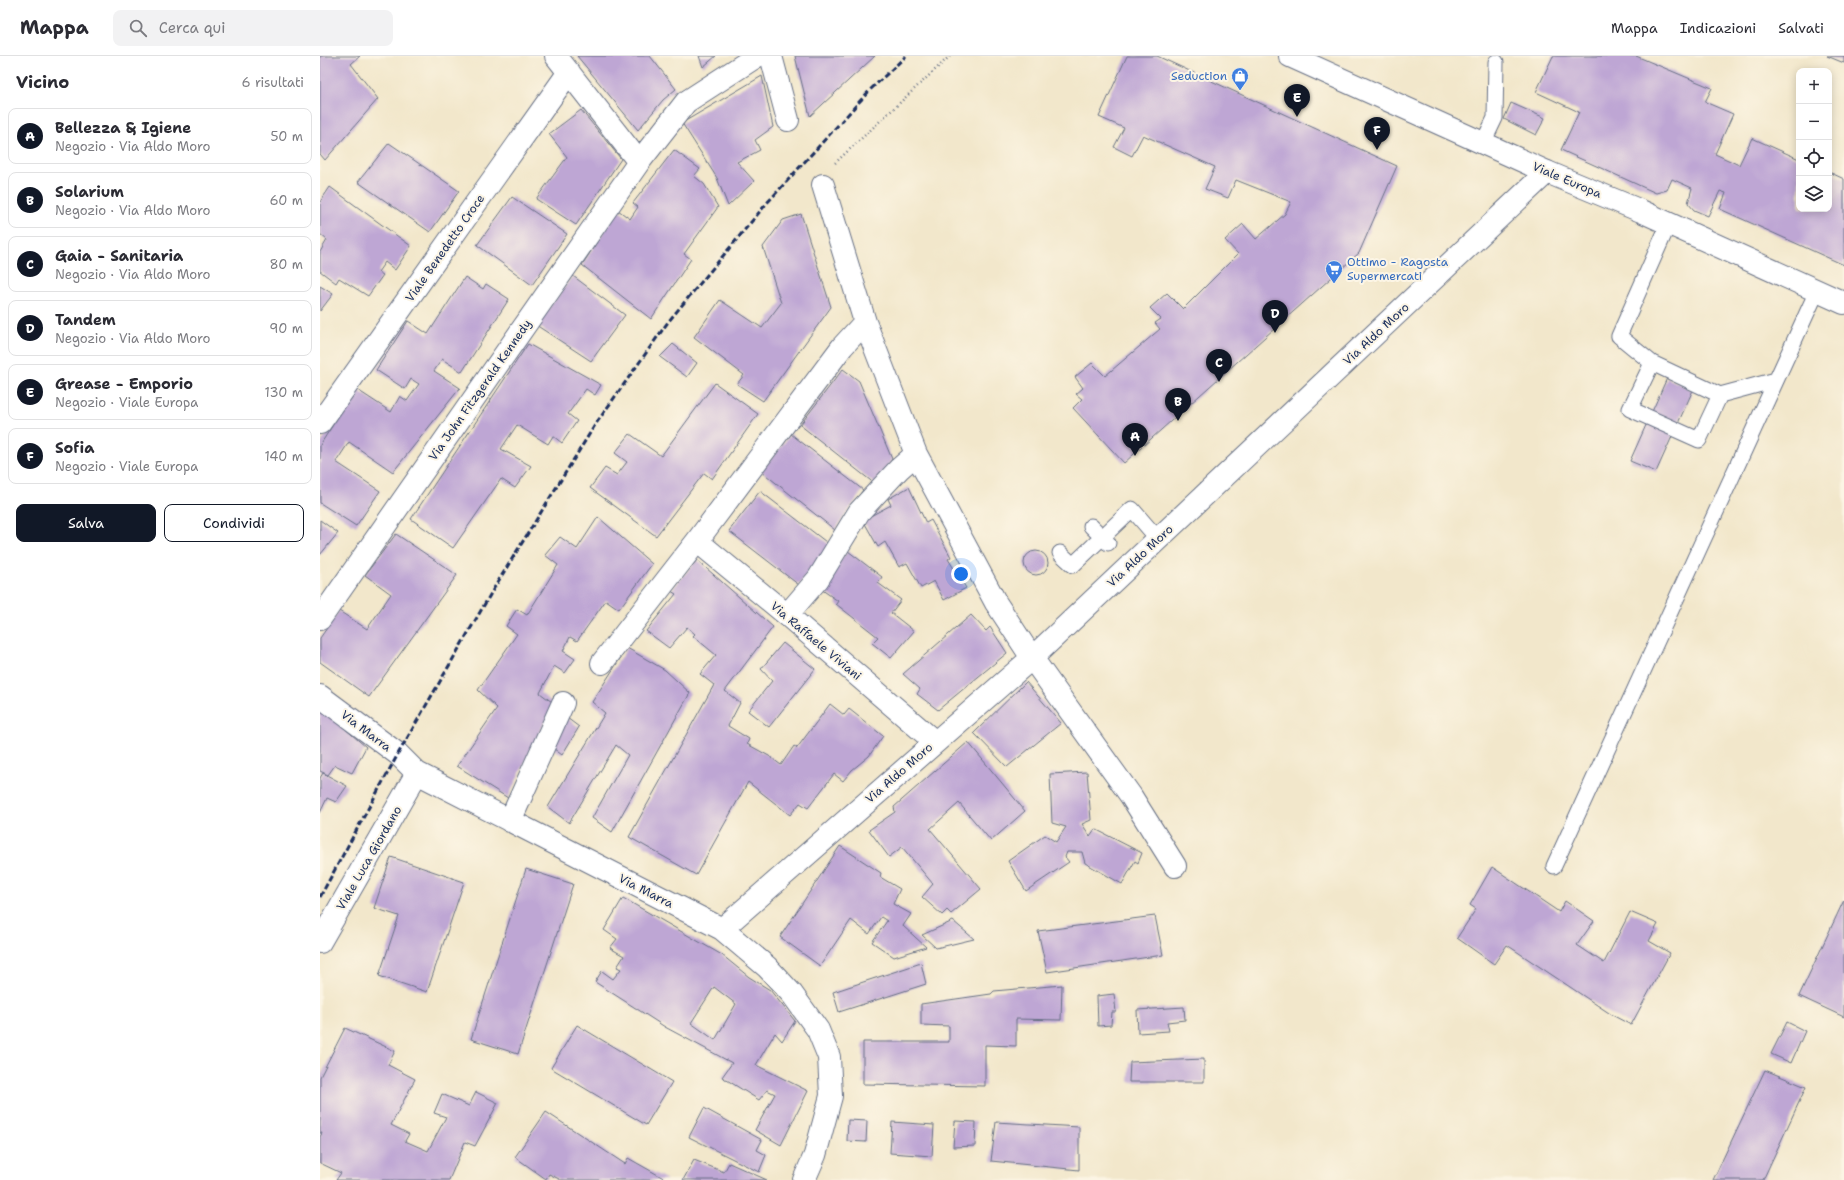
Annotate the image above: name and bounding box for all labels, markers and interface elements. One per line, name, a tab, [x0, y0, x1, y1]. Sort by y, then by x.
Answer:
search box	[113, 10, 393, 46]
text: Mappa	[20, 15, 89, 40]
icon: search	[127, 17, 149, 39]
text: Cerca qui	[159, 18, 225, 38]
text: Mappa	[1611, 19, 1658, 37]
text: Indicazioni	[1680, 19, 1756, 37]
text: Salvati	[1778, 19, 1824, 37]
shop icon: Seduction	[1230, 66, 1250, 91]
place label: Seduction	[1171, 68, 1227, 84]
map controls	[1796, 68, 1832, 212]
button: +	[1796, 68, 1832, 104]
text: Vicino	[16, 71, 69, 93]
text: 6 risultati	[241, 74, 304, 91]
pin: E	[1284, 84, 1310, 117]
button: −	[1796, 104, 1832, 140]
pin: F	[1364, 117, 1390, 150]
text: Bellezza & Igiene	[55, 118, 191, 138]
text: A	[25, 128, 35, 145]
text: 50 m	[270, 128, 303, 145]
text: Negozio · Via Aldo Moro	[55, 138, 210, 155]
button: locate	[1796, 140, 1832, 176]
street label: Viale Europa	[1530, 158, 1604, 202]
button: layers	[1796, 176, 1832, 212]
text: Solarium	[55, 182, 124, 202]
street label: Viale Benedetto Croce	[402, 191, 488, 305]
text: B	[26, 192, 34, 209]
text: 60 m	[270, 192, 303, 209]
text: Negozio · Via Aldo Moro	[55, 202, 210, 219]
text: Gaia - Sanitaria	[55, 246, 183, 266]
place label: Ottimo - Ragosta Supermercati	[1347, 254, 1449, 284]
text: C	[26, 256, 34, 273]
text: 80 m	[269, 256, 303, 273]
supermarket icon: Ottimo - Ragosta Supermercati	[1324, 259, 1344, 284]
text: Negozio · Via Aldo Moro	[55, 266, 210, 283]
street label: Via Aldo Moro	[1340, 299, 1412, 369]
pin: D	[1262, 300, 1288, 333]
text: Tandem	[55, 310, 116, 330]
street label: Via John Fitzgerald Kennedy	[425, 316, 535, 464]
text: D	[25, 320, 35, 337]
text: 90 m	[269, 320, 303, 337]
text: Negozio · Via Aldo Moro	[55, 330, 210, 347]
pin: C	[1206, 349, 1232, 382]
text: Grease - Emporio	[55, 374, 193, 394]
text: E	[26, 384, 34, 401]
text: 130 m	[265, 384, 303, 401]
pin: B	[1165, 388, 1191, 421]
text: Negozio · Viale Europa	[55, 394, 198, 411]
pin: A	[1122, 423, 1148, 456]
text: Sofia	[55, 438, 94, 458]
text: F	[26, 448, 34, 465]
text: 140 m	[264, 448, 303, 465]
text: Negozio · Viale Europa	[55, 458, 198, 475]
button: Salva	[16, 504, 156, 542]
button: Condividi	[164, 504, 304, 542]
street label: Via Aldo Moro	[1104, 521, 1176, 591]
your location	[951, 564, 971, 584]
street label: Via Raffaele Viviani	[767, 598, 865, 684]
street label: Via Marra	[337, 707, 395, 756]
street label: Via Aldo Moro	[862, 739, 936, 807]
street label: Viale Luca Giordano	[333, 803, 405, 913]
street label: Via Marra	[616, 870, 677, 912]

